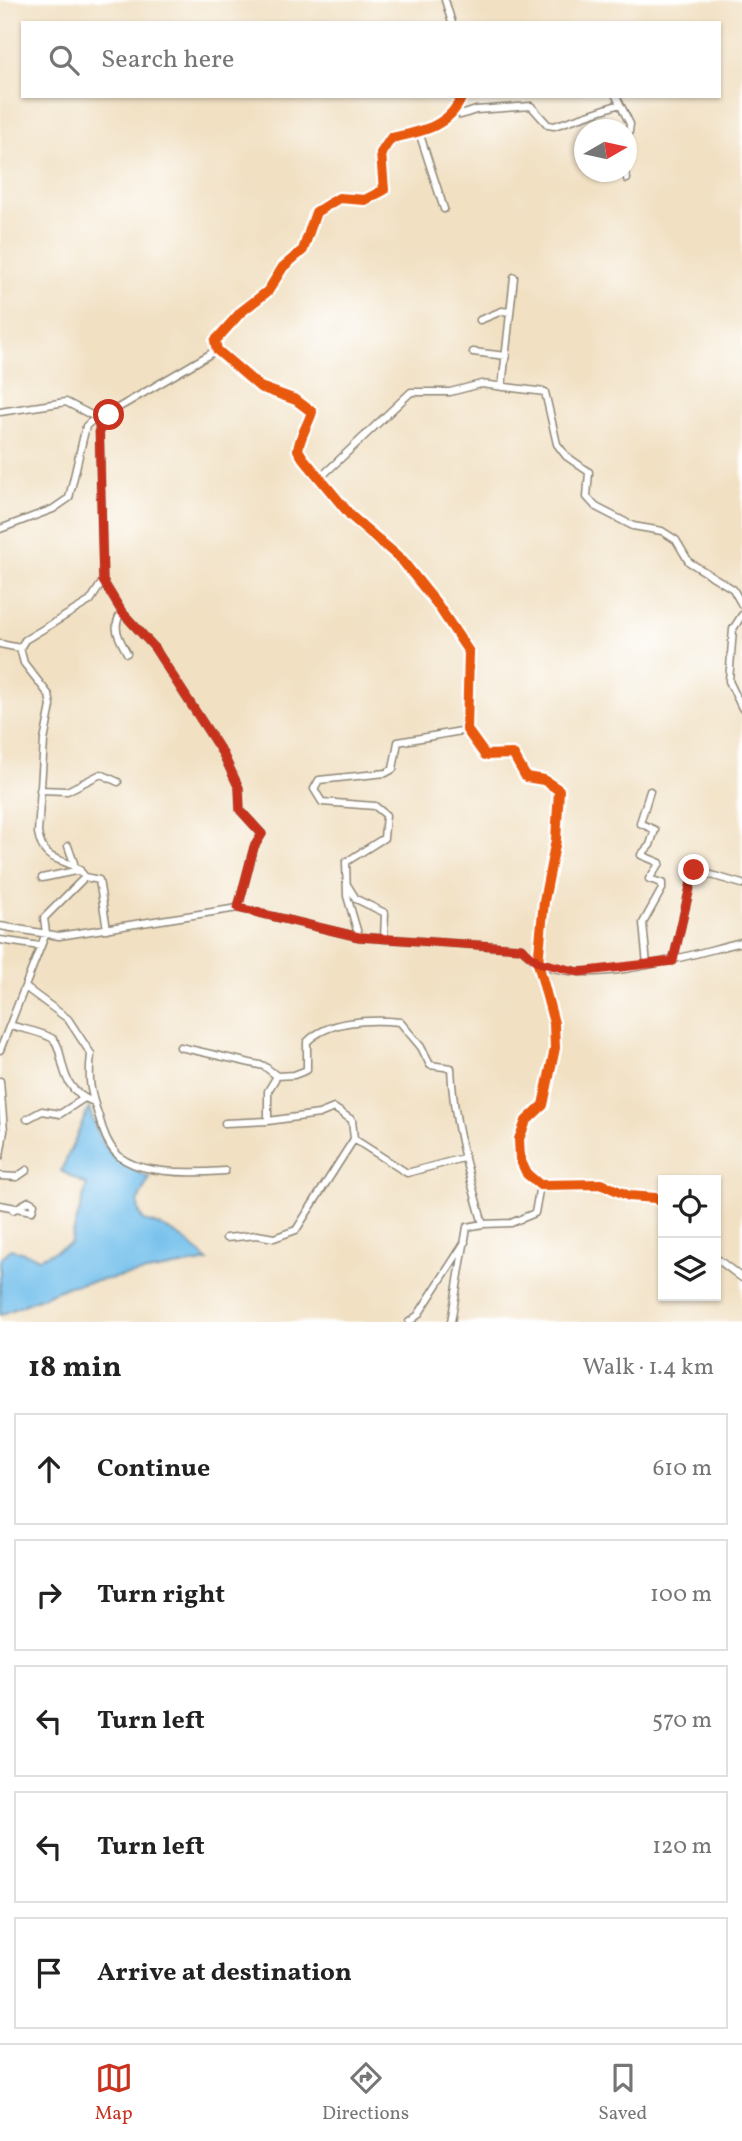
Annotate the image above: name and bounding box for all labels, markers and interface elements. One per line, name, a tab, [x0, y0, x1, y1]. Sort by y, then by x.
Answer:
search box	[21, 21, 721, 98]
icon: search	[45, 41, 83, 79]
text: Search here	[101, 42, 234, 78]
north arrow	[574, 119, 637, 182]
route start	[93, 399, 124, 430]
route end	[678, 854, 709, 885]
map controls	[658, 1175, 721, 1301]
button: locate	[658, 1175, 721, 1238]
button: layers	[658, 1238, 721, 1301]
text: 18 min	[28, 1347, 122, 1389]
text: Walk · 1.4 km	[582, 1352, 714, 1384]
icon: ahead	[30, 1450, 68, 1488]
text: Continue	[97, 1451, 210, 1487]
text: 610 m	[653, 1453, 712, 1485]
icon: right	[30, 1576, 68, 1614]
text: Turn right	[97, 1577, 225, 1613]
text: 100 m	[650, 1579, 712, 1611]
icon: left	[30, 1702, 68, 1740]
text: Turn left	[97, 1703, 205, 1739]
text: 570 m	[652, 1705, 712, 1737]
icon: left	[30, 1828, 68, 1866]
text: Turn left	[97, 1829, 205, 1865]
text: 120 m	[652, 1831, 712, 1863]
icon: arrive	[30, 1954, 68, 1992]
text: Arrive at destination	[97, 1955, 352, 1991]
tab: Map	[95, 2059, 133, 2127]
tab: Directions	[322, 2059, 409, 2127]
tab: Saved	[598, 2059, 647, 2127]

